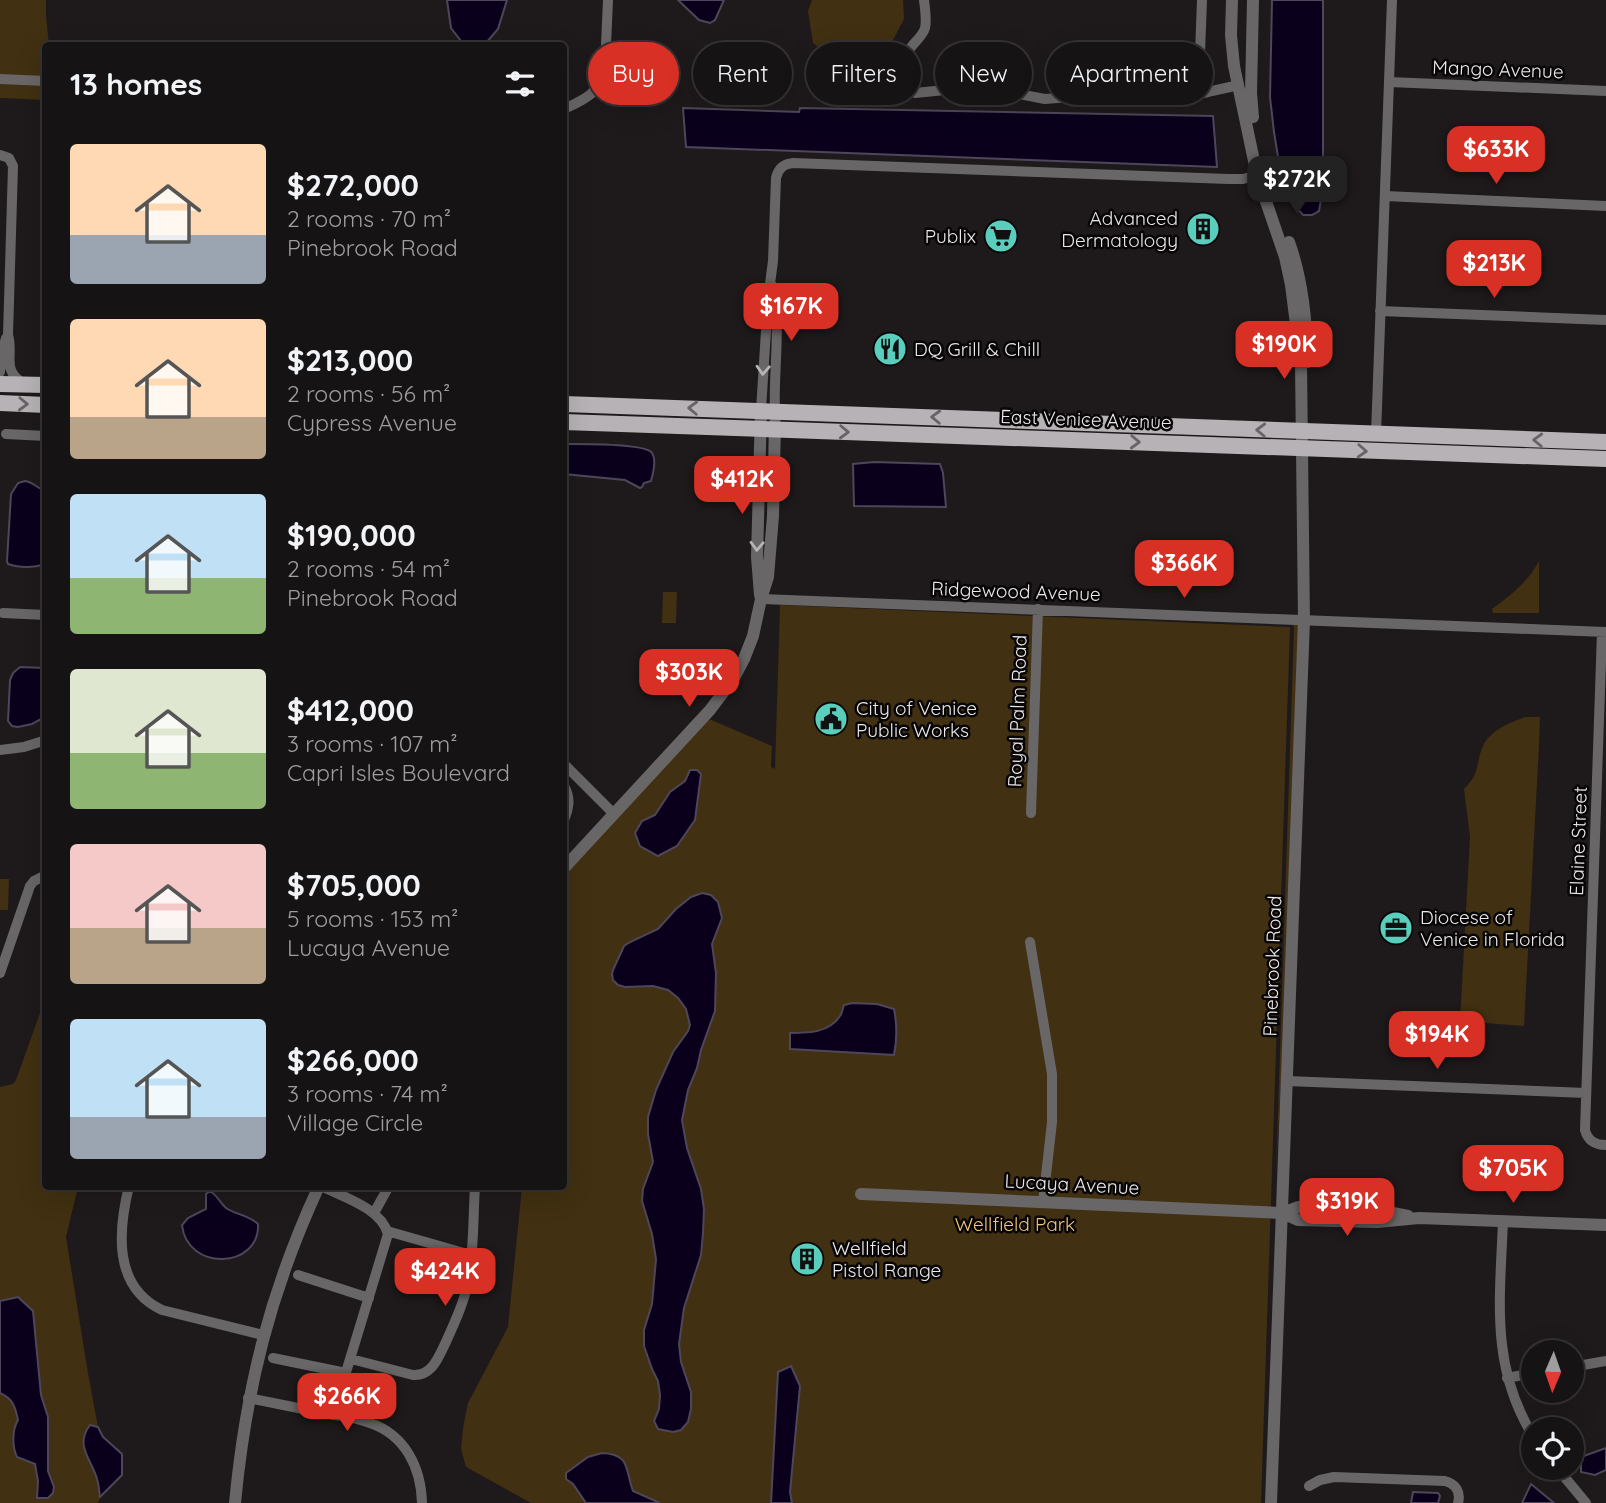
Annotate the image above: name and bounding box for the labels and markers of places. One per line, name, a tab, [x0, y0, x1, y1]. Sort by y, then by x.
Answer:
pin: $633K	[1447, 127, 1545, 186]
pin: $272K	[1248, 156, 1346, 216]
place label: Advanced Dermatology	[1061, 206, 1178, 252]
building icon: Advanced Dermatology	[1184, 210, 1222, 248]
supermarket icon: Publix	[982, 217, 1020, 255]
place label: Publix	[925, 224, 976, 248]
pin: $213K	[1445, 240, 1543, 300]
pin: $167K	[742, 284, 840, 343]
pin: $190K	[1235, 322, 1333, 381]
restaurant icon: DQ Grill & Chill	[871, 330, 909, 368]
place label: DQ Grill & Chill	[914, 337, 1040, 361]
pin: $412K	[693, 456, 791, 516]
pin: $366K	[1135, 540, 1233, 600]
pin: $303K	[640, 650, 738, 709]
place label: City of Venice Public Works	[856, 696, 977, 742]
public building icon: City of Venice Public Works	[812, 700, 850, 738]
place label: Diocese of Venice in Florida	[1420, 905, 1565, 951]
office icon: Diocese of Venice in Florida	[1377, 909, 1415, 947]
pin: $194K	[1388, 1012, 1486, 1071]
pin: $705K	[1464, 1146, 1562, 1205]
pin: $319K	[1298, 1178, 1396, 1238]
place label: Wellfield Pistol Range	[832, 1236, 941, 1282]
building icon: Wellfield Pistol Range	[788, 1240, 826, 1278]
pin: $424K	[396, 1248, 494, 1308]
pin: $266K	[298, 1374, 396, 1433]

